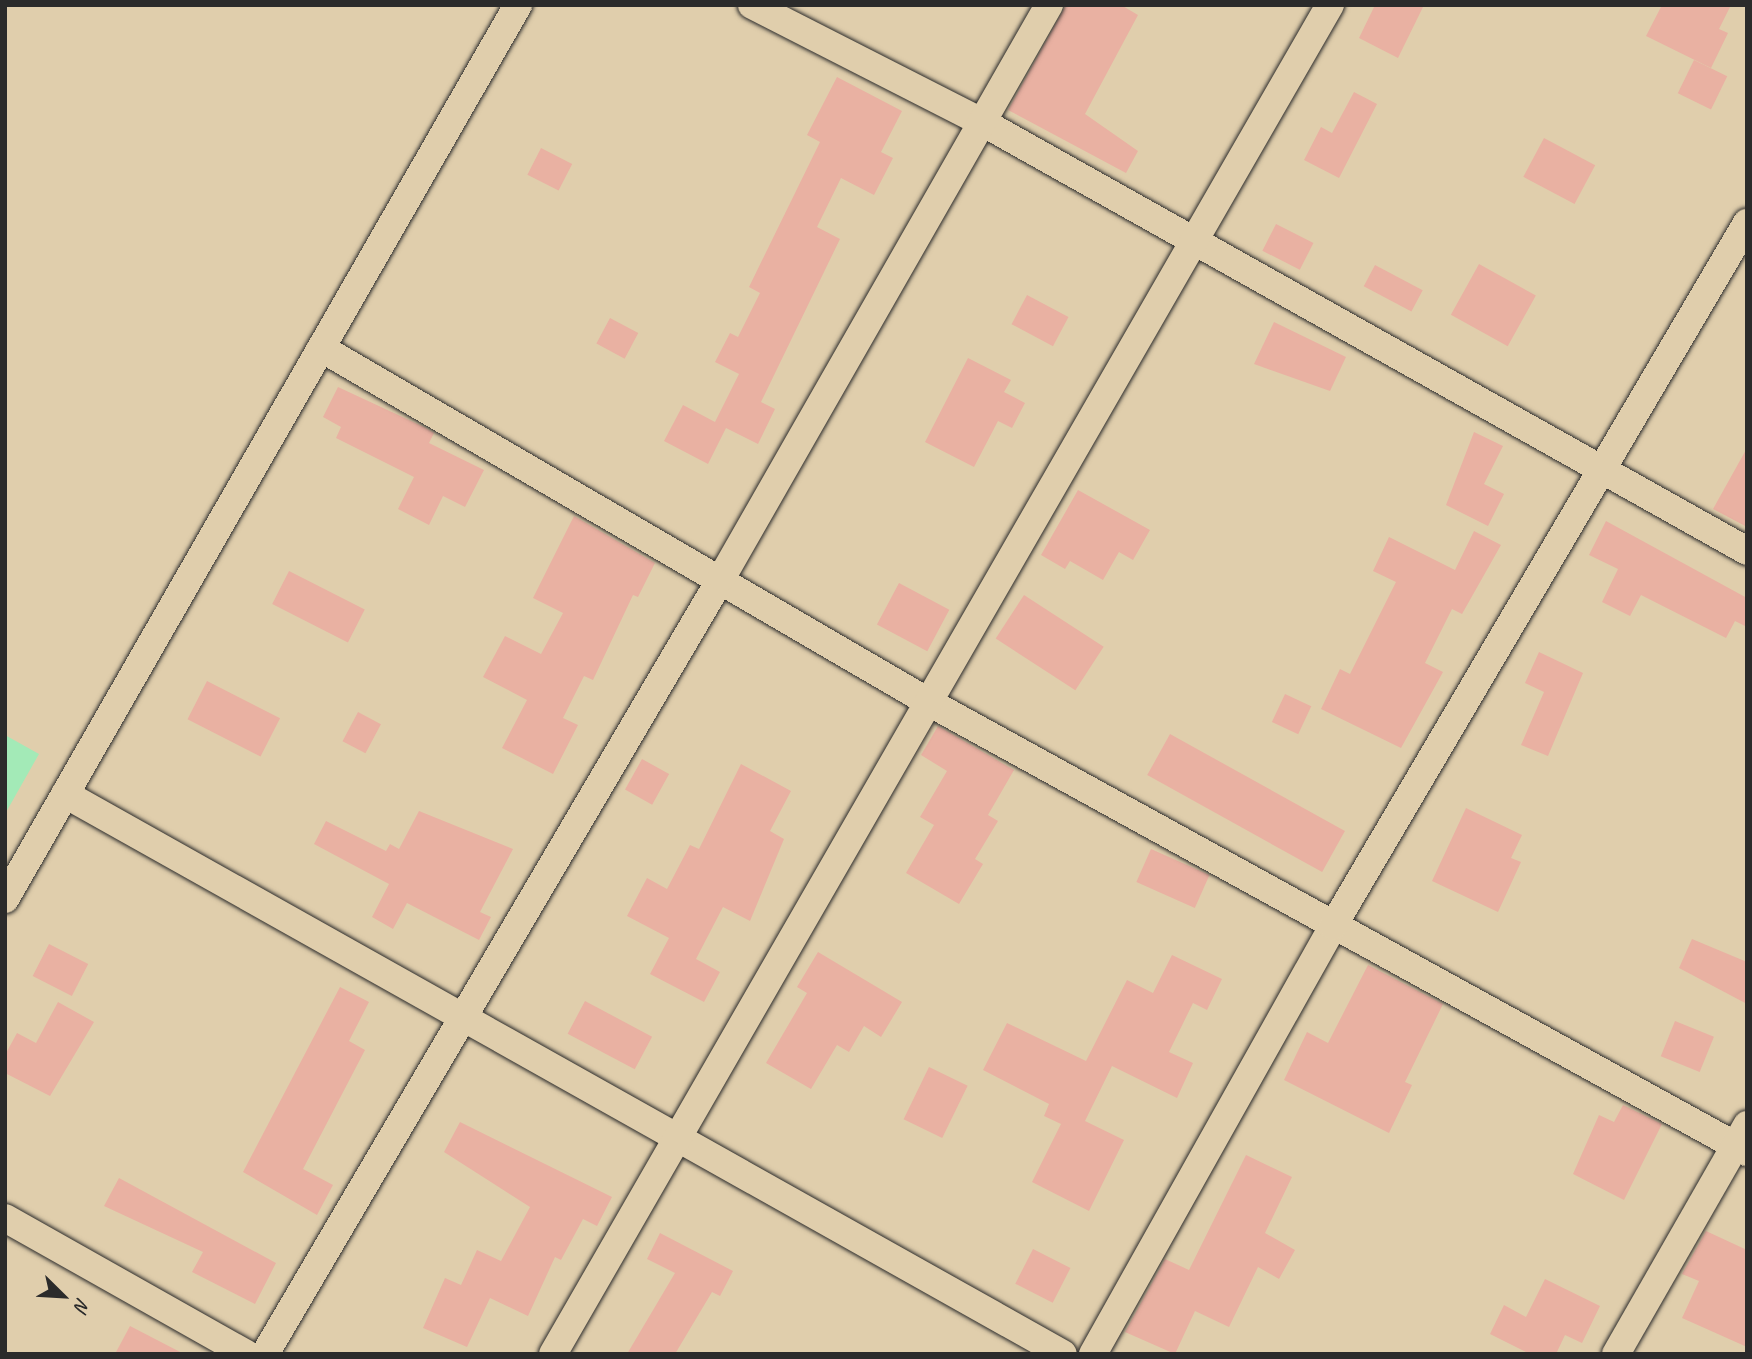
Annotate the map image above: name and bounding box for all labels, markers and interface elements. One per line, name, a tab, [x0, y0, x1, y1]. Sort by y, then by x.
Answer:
north arrow	[28, 1261, 98, 1331]
text: N	[69, 1294, 96, 1315]

